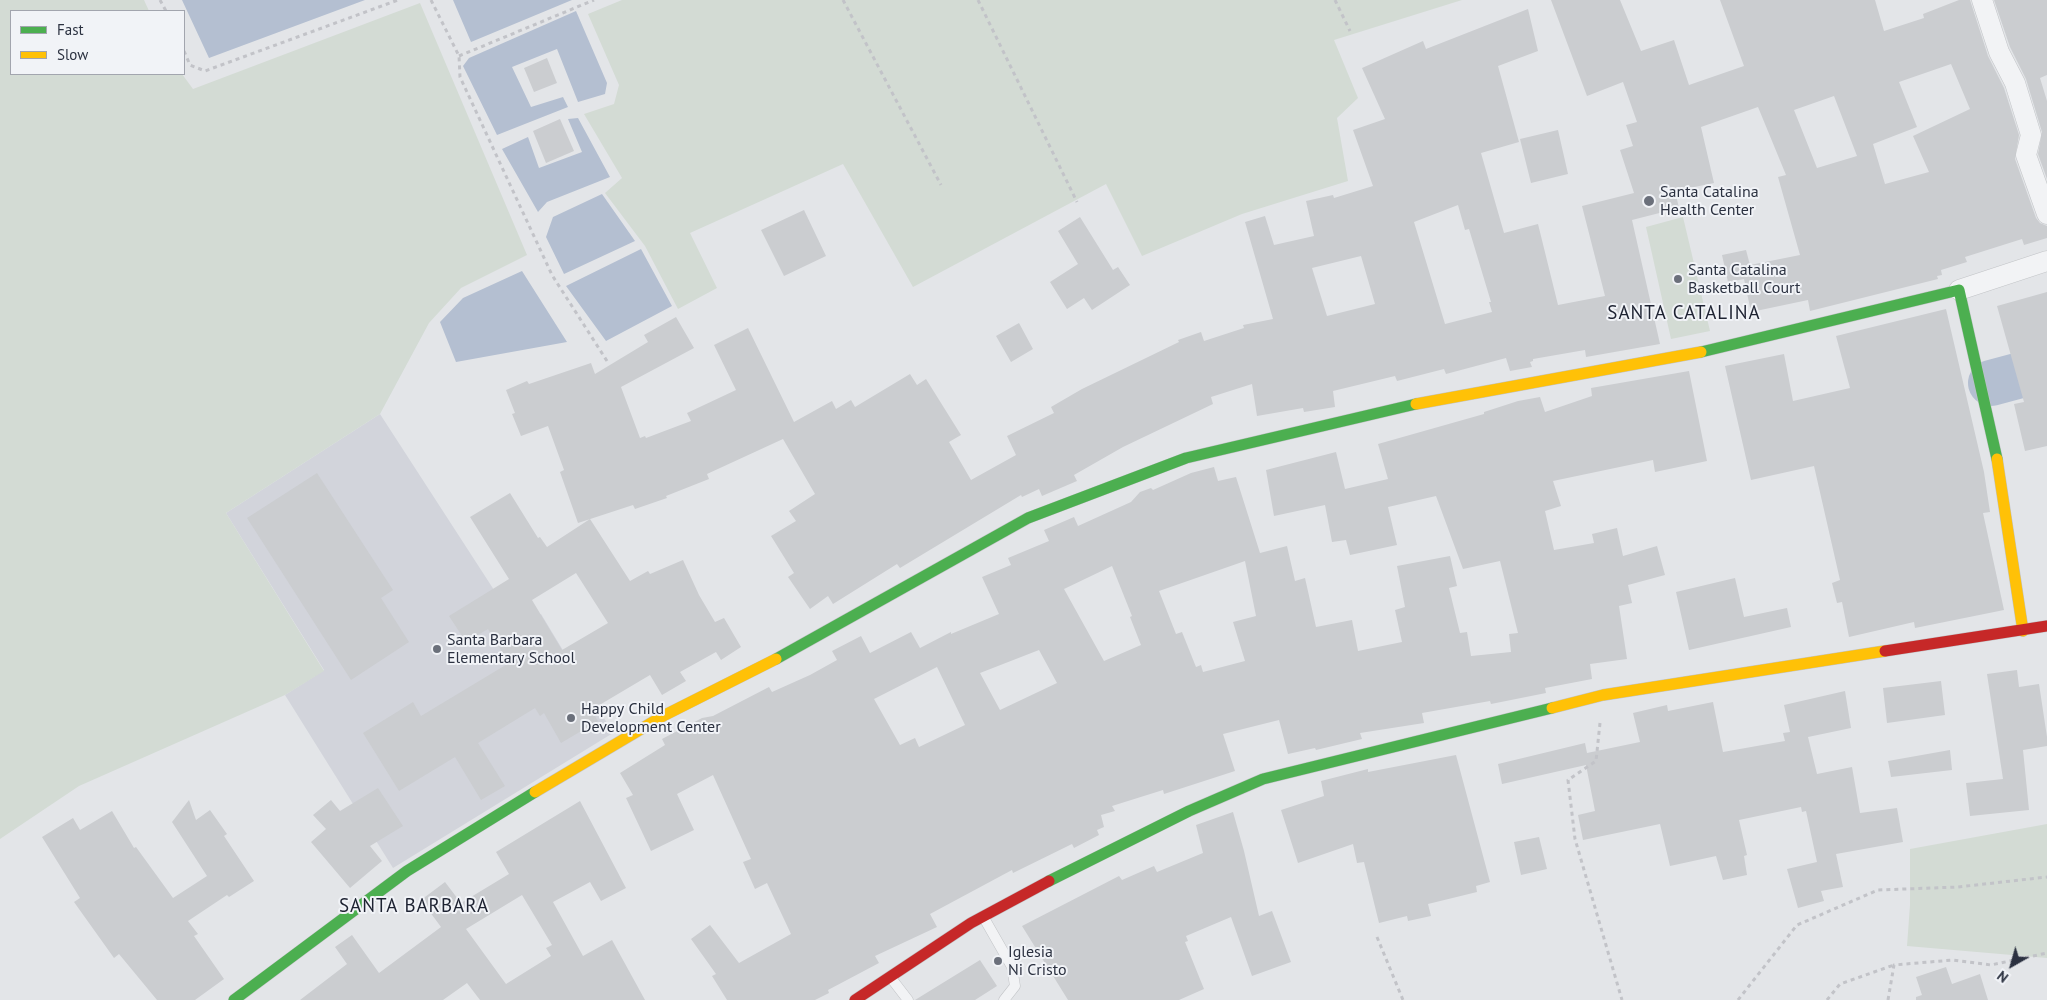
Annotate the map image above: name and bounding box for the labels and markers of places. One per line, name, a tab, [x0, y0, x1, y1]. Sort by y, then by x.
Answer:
place label: Santa Catalina Health Center	[1660, 182, 1759, 220]
marker: Santa Catalina Health Center	[1642, 194, 1656, 208]
place label: Santa Catalina Basketball Court	[1688, 260, 1800, 298]
marker: Santa Catalina Basketball Court	[1672, 273, 1684, 285]
place label: Santa Barbara Elementary School	[447, 630, 575, 668]
marker: Santa Barbara Elementary School	[431, 643, 443, 655]
place label: Happy Child Development Center	[581, 699, 721, 737]
marker: Happy Child Development Center	[565, 712, 577, 724]
place label: Iglesia Ni Cristo	[1008, 942, 1066, 980]
marker: Iglesia Ni Cristo	[992, 955, 1004, 967]

